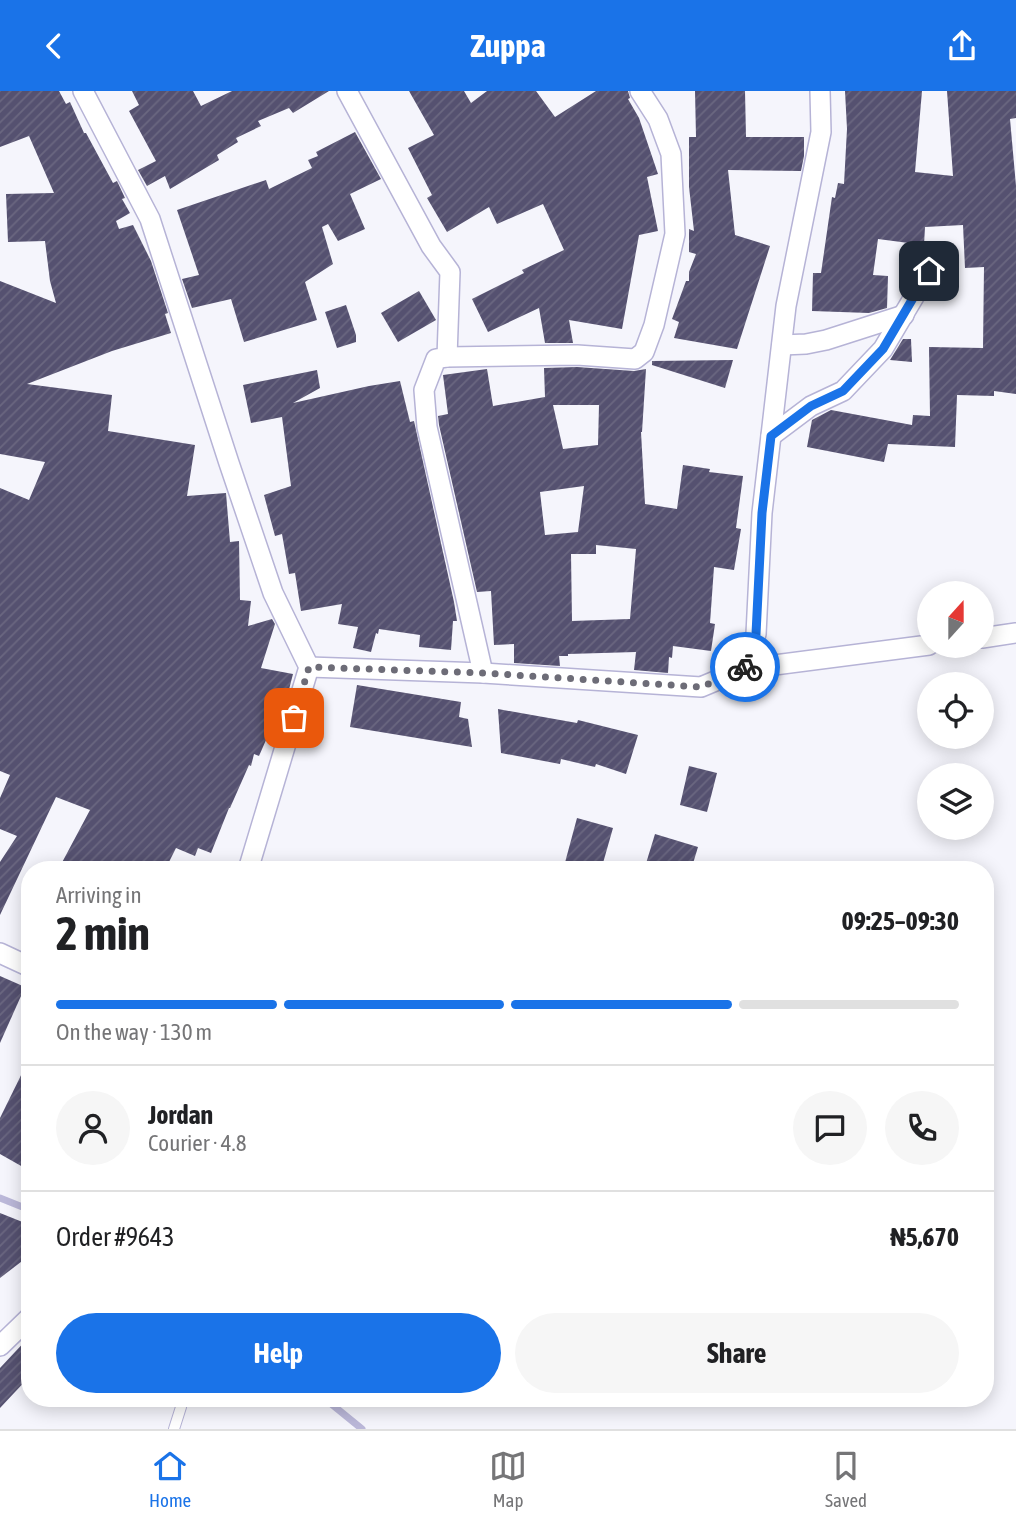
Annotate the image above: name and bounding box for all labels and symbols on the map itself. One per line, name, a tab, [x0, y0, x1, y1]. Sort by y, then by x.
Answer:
pin	[899, 241, 959, 301]
north arrow	[917, 581, 994, 658]
courier	[710, 632, 780, 702]
pin	[264, 688, 324, 748]

